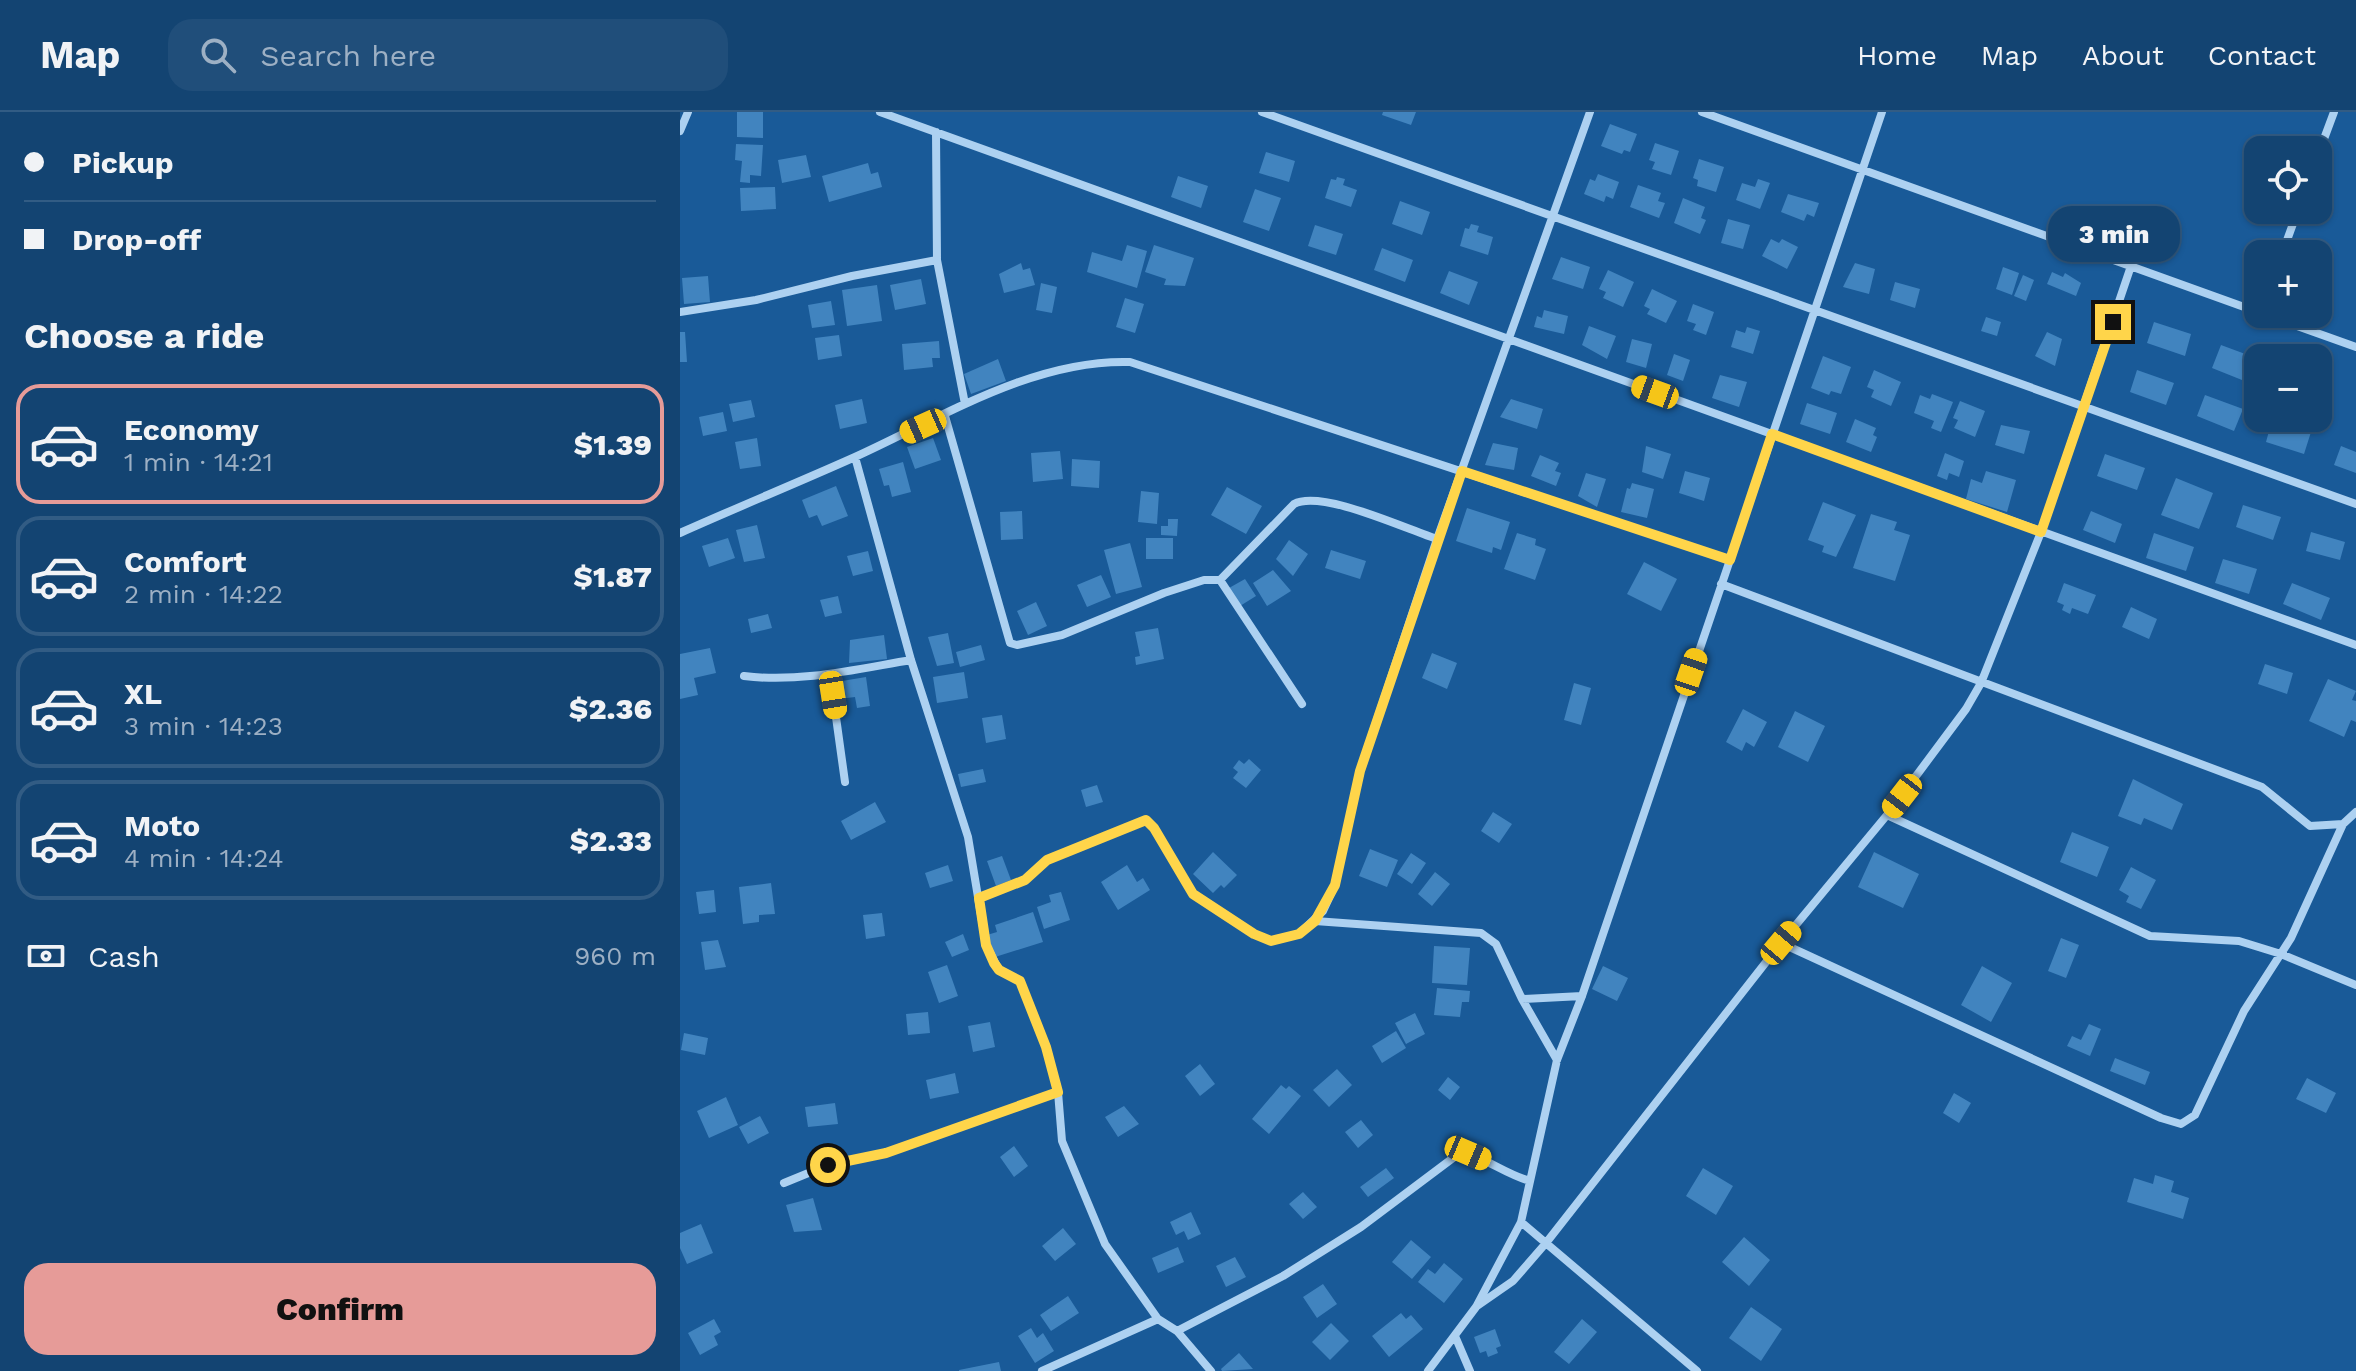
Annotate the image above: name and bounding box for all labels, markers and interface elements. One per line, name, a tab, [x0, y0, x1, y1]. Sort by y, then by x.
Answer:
search box	[168, 19, 728, 91]
text: Map	[40, 33, 120, 77]
icon: search	[196, 33, 240, 77]
text: Search here	[260, 38, 436, 73]
text: Home	[1857, 39, 1937, 72]
text: Map	[1981, 39, 2038, 72]
text: About	[2082, 39, 2164, 72]
text: Contact	[2208, 39, 2316, 72]
map controls	[2244, 136, 2332, 432]
button: locate	[2244, 136, 2332, 224]
text: Pickup	[72, 145, 174, 180]
callout: 3 min	[2047, 206, 2179, 262]
text: 3 min	[2079, 219, 2149, 249]
text: Drop-off	[72, 222, 201, 257]
button: +	[2244, 240, 2332, 328]
route end	[2095, 304, 2131, 340]
text: Choose a ride	[24, 315, 264, 357]
button: −	[2244, 344, 2332, 432]
car	[1628, 373, 1682, 411]
car	[896, 405, 950, 447]
icon: car	[28, 408, 100, 480]
text: Economy	[124, 412, 259, 447]
text: $1.39	[574, 427, 652, 462]
text: 1 min · 14:21	[124, 447, 273, 477]
icon: car	[28, 540, 100, 612]
text: Comfort	[124, 544, 246, 579]
text: $1.87	[574, 559, 652, 594]
text: 2 min · 14:22	[124, 579, 283, 609]
car	[1672, 645, 1710, 699]
car	[817, 669, 849, 721]
icon: car	[28, 672, 100, 744]
text: XL	[124, 676, 162, 711]
text: $2.36	[569, 691, 652, 726]
text: 3 min · 14:23	[124, 711, 283, 741]
car	[1878, 770, 1926, 822]
icon: car	[28, 804, 100, 876]
text: Moto	[124, 808, 200, 843]
text: $2.33	[570, 823, 652, 858]
text: 4 min · 14:24	[124, 843, 284, 873]
car	[1756, 917, 1806, 969]
icon: cash	[24, 934, 68, 978]
text: Cash	[88, 939, 160, 974]
text: 960 m	[574, 941, 656, 971]
car	[1441, 1133, 1495, 1173]
route start	[810, 1147, 846, 1183]
button: Confirm	[24, 1263, 656, 1355]

